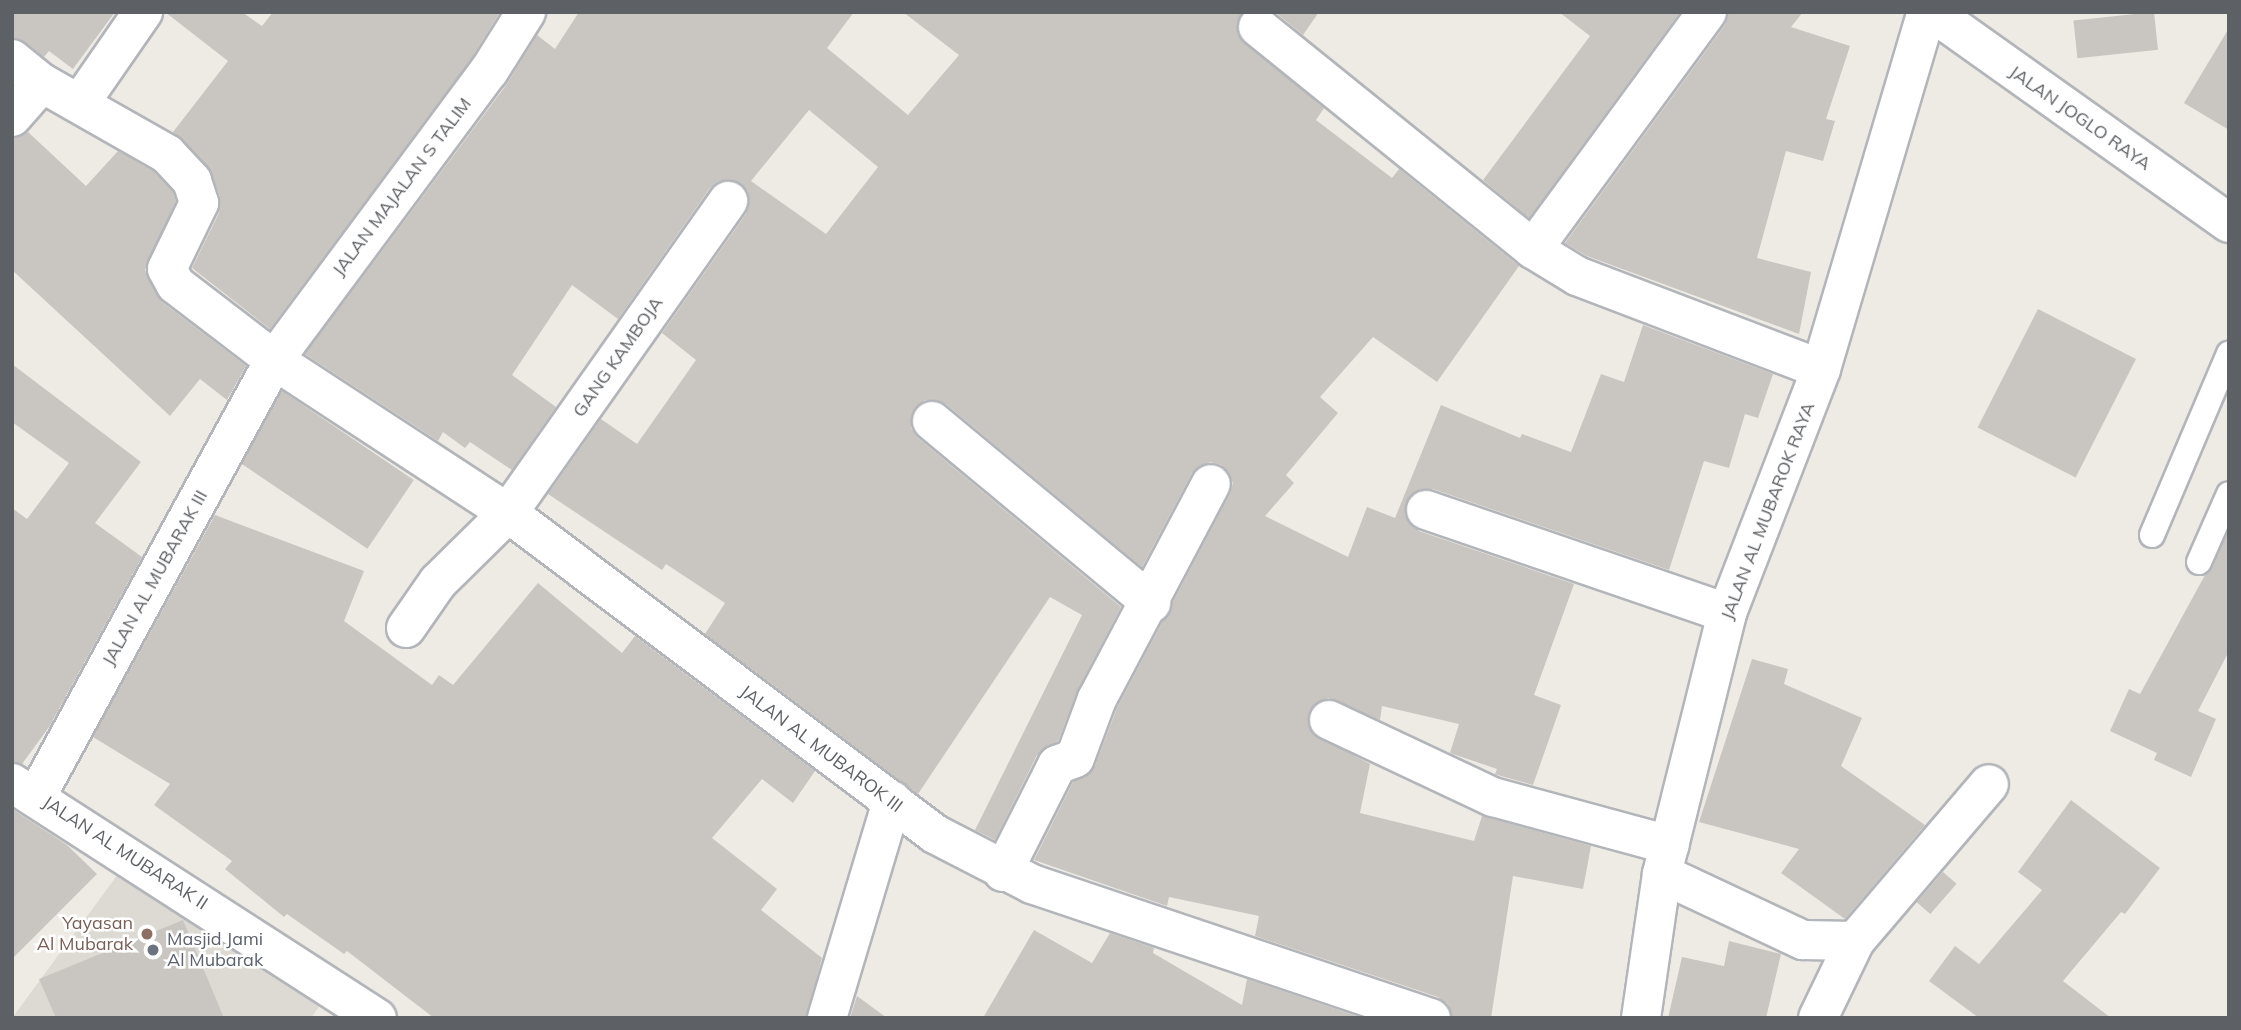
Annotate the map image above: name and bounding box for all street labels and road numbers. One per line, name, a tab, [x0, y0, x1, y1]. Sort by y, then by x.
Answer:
street label: JALAN JOGLO RAYA	[2005, 61, 2155, 175]
street label: JALAN MAJALAN S TALIM	[328, 94, 476, 280]
street label: GANG KAMBOJA	[568, 293, 668, 421]
street label: JALAN AL MUBAROK RAYA	[1716, 399, 1820, 623]
street label: JALAN AL MUBARAK III	[98, 487, 212, 669]
street label: JALAN AL MUBAROK III	[735, 681, 907, 817]
street label: JALAN AL MUBARAK II	[38, 792, 212, 914]

